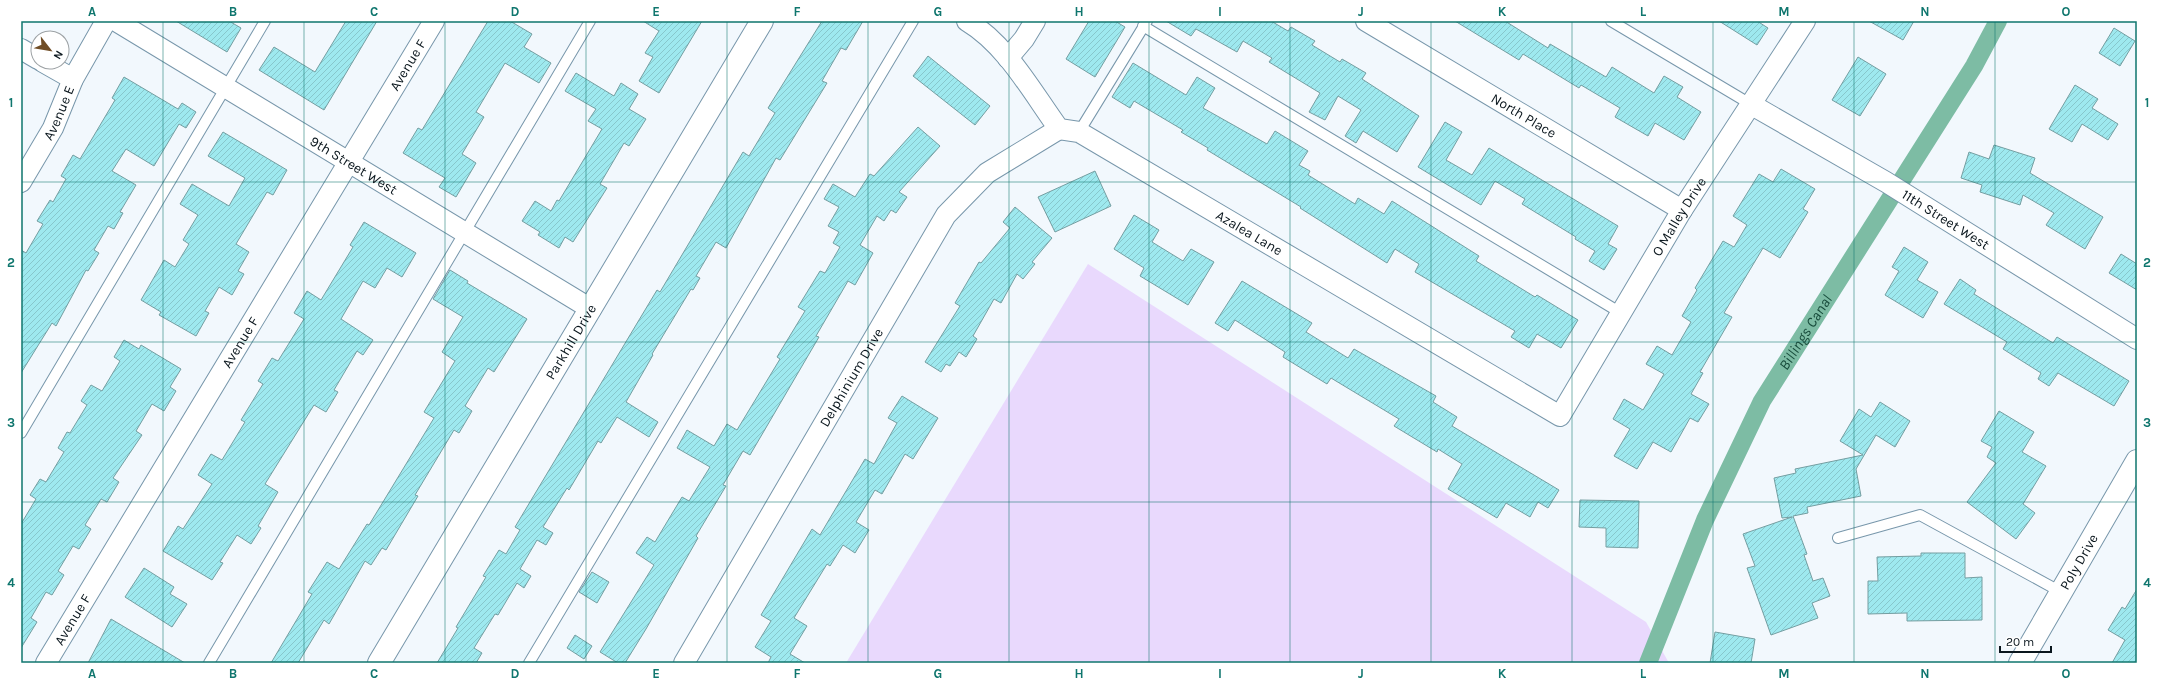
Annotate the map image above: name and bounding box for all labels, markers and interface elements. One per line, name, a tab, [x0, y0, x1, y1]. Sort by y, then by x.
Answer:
text: A	[88, 4, 96, 19]
text: B	[229, 4, 237, 19]
text: C	[370, 4, 378, 19]
text: D	[511, 4, 520, 19]
text: E	[652, 4, 660, 19]
text: F	[793, 4, 801, 19]
text: G	[934, 4, 942, 19]
text: H	[1074, 4, 1084, 19]
text: I	[1218, 4, 1222, 19]
text: J	[1358, 4, 1364, 19]
text: K	[1498, 4, 1507, 19]
text: L	[1640, 4, 1647, 19]
text: M	[1778, 4, 1790, 19]
text: N	[1920, 4, 1930, 19]
text: O	[2062, 4, 2071, 19]
north arrow	[30, 30, 70, 70]
street label: Avenue F	[386, 36, 430, 94]
text: N	[51, 48, 66, 62]
street label: Avenue E	[40, 83, 78, 143]
street label: North Place	[1488, 90, 1559, 142]
text: 1	[9, 95, 13, 110]
text: 1	[2145, 95, 2149, 110]
street label: 9th Street West	[307, 133, 400, 198]
street label: O Malley Drive	[1649, 174, 1710, 259]
street label: 11th Street West	[1899, 186, 1992, 254]
street label: Azalea Lane	[1213, 207, 1285, 259]
text: 2	[7, 255, 15, 270]
text: 2	[2143, 255, 2151, 270]
water label: Billings Canal	[1775, 291, 1836, 373]
street label: Parkhill Drive	[542, 301, 600, 383]
street label: Avenue F	[218, 314, 262, 371]
street label: Delphinium Drive	[816, 325, 887, 430]
text: 3	[7, 415, 15, 430]
text: 3	[2143, 415, 2151, 430]
street label: Poly Drive	[2056, 531, 2102, 593]
text: 4	[7, 575, 15, 590]
text: 4	[2143, 575, 2151, 590]
street label: Avenue F	[51, 591, 95, 648]
scale bar	[2000, 628, 2051, 654]
text: 20 m	[2006, 635, 2034, 649]
text: A	[88, 666, 96, 681]
text: B	[229, 666, 237, 681]
text: C	[370, 666, 378, 681]
text: D	[511, 666, 520, 681]
text: E	[652, 666, 660, 681]
text: F	[793, 666, 801, 681]
text: G	[934, 666, 942, 681]
text: H	[1074, 666, 1084, 681]
text: I	[1218, 666, 1222, 681]
text: J	[1358, 666, 1364, 681]
text: K	[1498, 666, 1507, 681]
text: L	[1640, 666, 1647, 681]
text: M	[1778, 666, 1790, 681]
text: N	[1920, 666, 1930, 681]
text: O	[2062, 666, 2071, 681]

